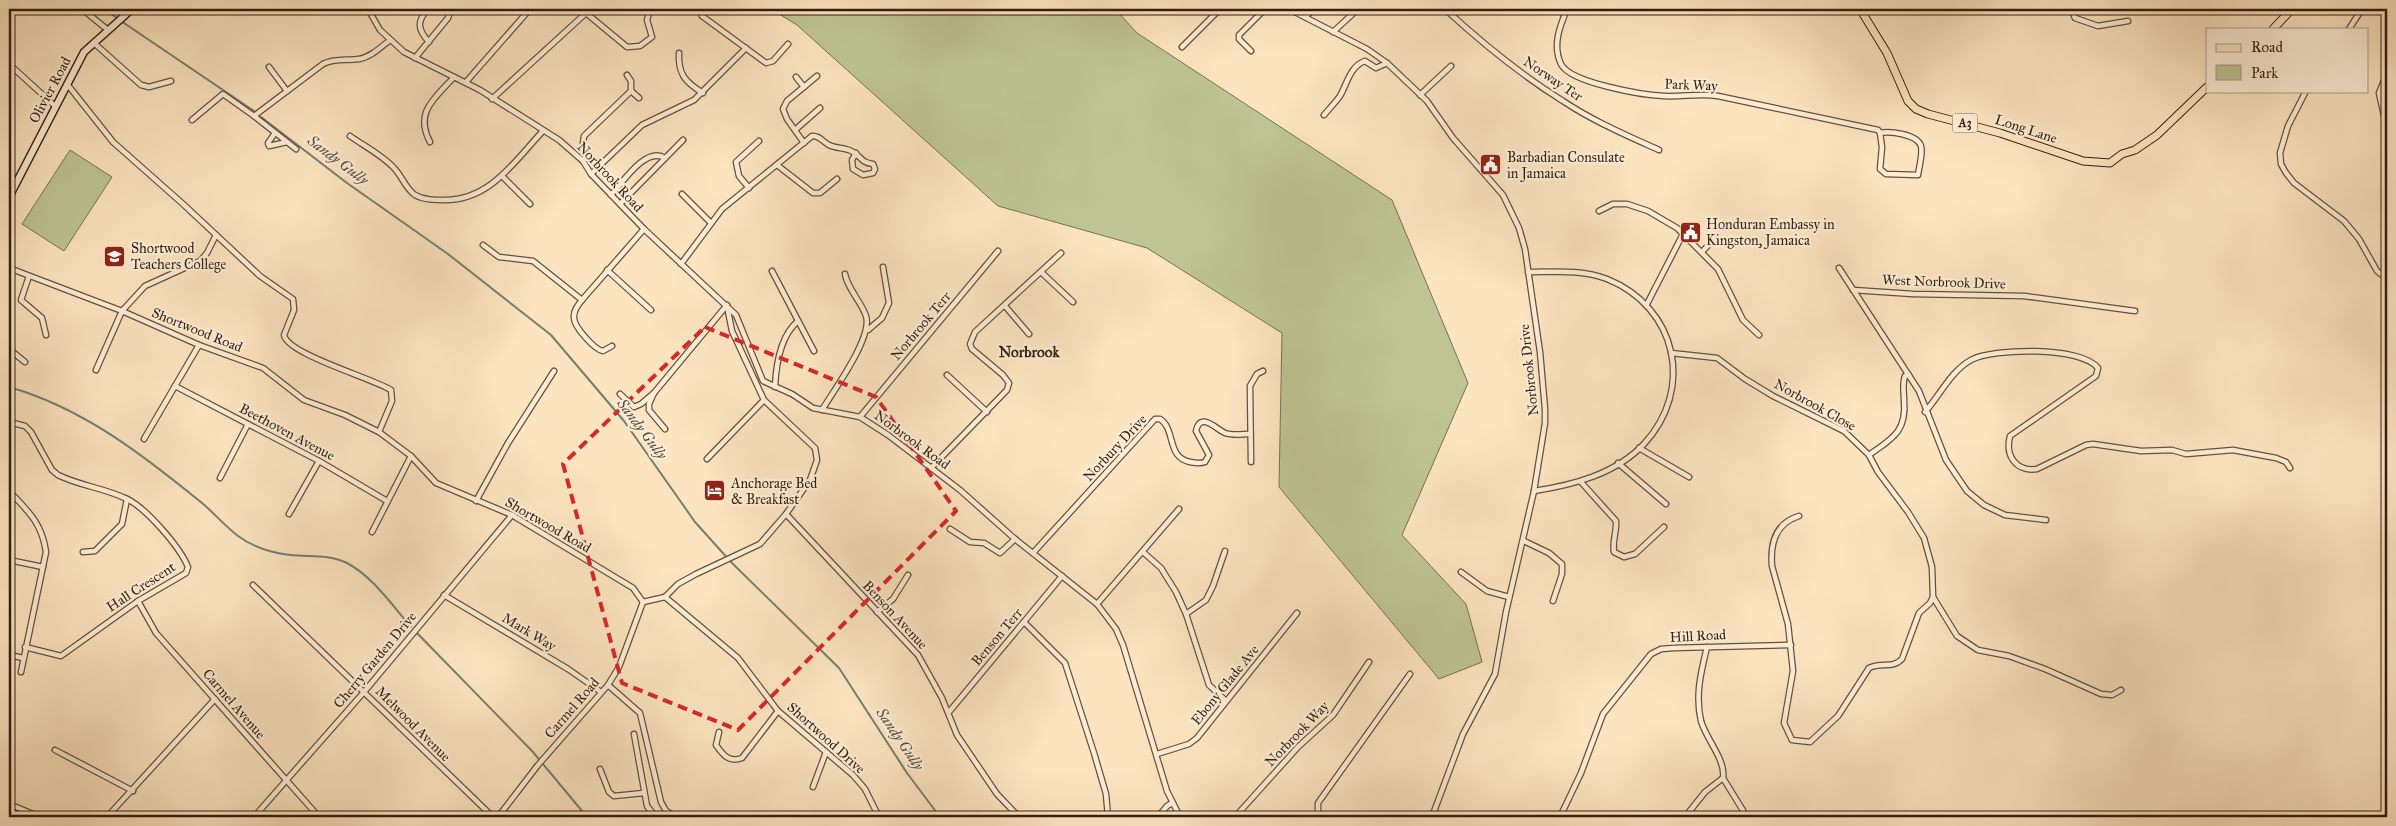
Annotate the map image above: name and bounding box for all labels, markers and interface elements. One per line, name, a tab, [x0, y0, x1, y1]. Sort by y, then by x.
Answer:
legend	[2206, 28, 2368, 92]
text: Road	[2251, 38, 2283, 56]
street label: Norway Ter	[1520, 53, 1587, 105]
street label: Olivier Road	[25, 54, 75, 126]
text: Park	[2251, 64, 2278, 82]
street label: Park Way	[1664, 76, 1718, 94]
street label: Long Lane	[1993, 111, 2059, 147]
road number: A3	[1952, 114, 1978, 132]
water label: Sandy Gully	[303, 131, 373, 190]
street label: Norbrook Road	[573, 138, 647, 216]
place label: Barbadian Consulate in Jamaica	[1507, 149, 1625, 183]
public building icon: Barbadian Consulate in Jamaica	[1479, 153, 1503, 177]
place label: Honduran Embassy in Kingston, Jamaica	[1706, 216, 1835, 250]
public building icon: Honduran Embassy in Kingston, Jamaica	[1678, 220, 1702, 244]
place label: Shortwood Teachers College	[131, 240, 227, 273]
school or university icon: Shortwood Teachers College	[103, 244, 127, 268]
street label: West Norbrook Drive	[1882, 271, 2006, 293]
street label: Norbrook Terr	[887, 288, 955, 364]
street label: Shortwood Road	[149, 304, 245, 356]
street label: Norbrook Drive	[1516, 323, 1542, 417]
district label: Norbrook	[999, 343, 1060, 361]
street label: Norbrook Close	[1771, 375, 1859, 435]
water label: Sandy Gully	[613, 394, 672, 464]
street label: Beethoven Avenue	[236, 400, 338, 464]
street label: Norbrook Road	[871, 407, 953, 473]
street label: Norbury Drive	[1080, 411, 1150, 485]
place label: Anchorage Bed & Breakfast	[730, 475, 817, 508]
hotel icon: Anchorage Bed & Breakfast	[703, 479, 727, 503]
street label: Shortwood Road	[502, 494, 594, 556]
street label: Hall Crescent	[103, 558, 179, 615]
street label: Benson Avenue	[859, 577, 931, 653]
street label: Benson Terr	[968, 604, 1027, 669]
street label: Cherry Garden Drive	[330, 608, 420, 712]
street label: Mark Way	[499, 609, 559, 655]
street label: Hill Road	[1669, 626, 1727, 646]
street label: Ebony Glade Ave	[1188, 641, 1263, 728]
street label: Carmel Avenue	[199, 666, 269, 743]
street label: Carmel Road	[541, 674, 603, 742]
street label: Melwood Avenue	[372, 683, 454, 765]
street label: Norbrook Way	[1262, 697, 1333, 770]
street label: Shortwood Drive	[784, 699, 869, 778]
water label: Sandy Gully	[872, 704, 928, 775]

